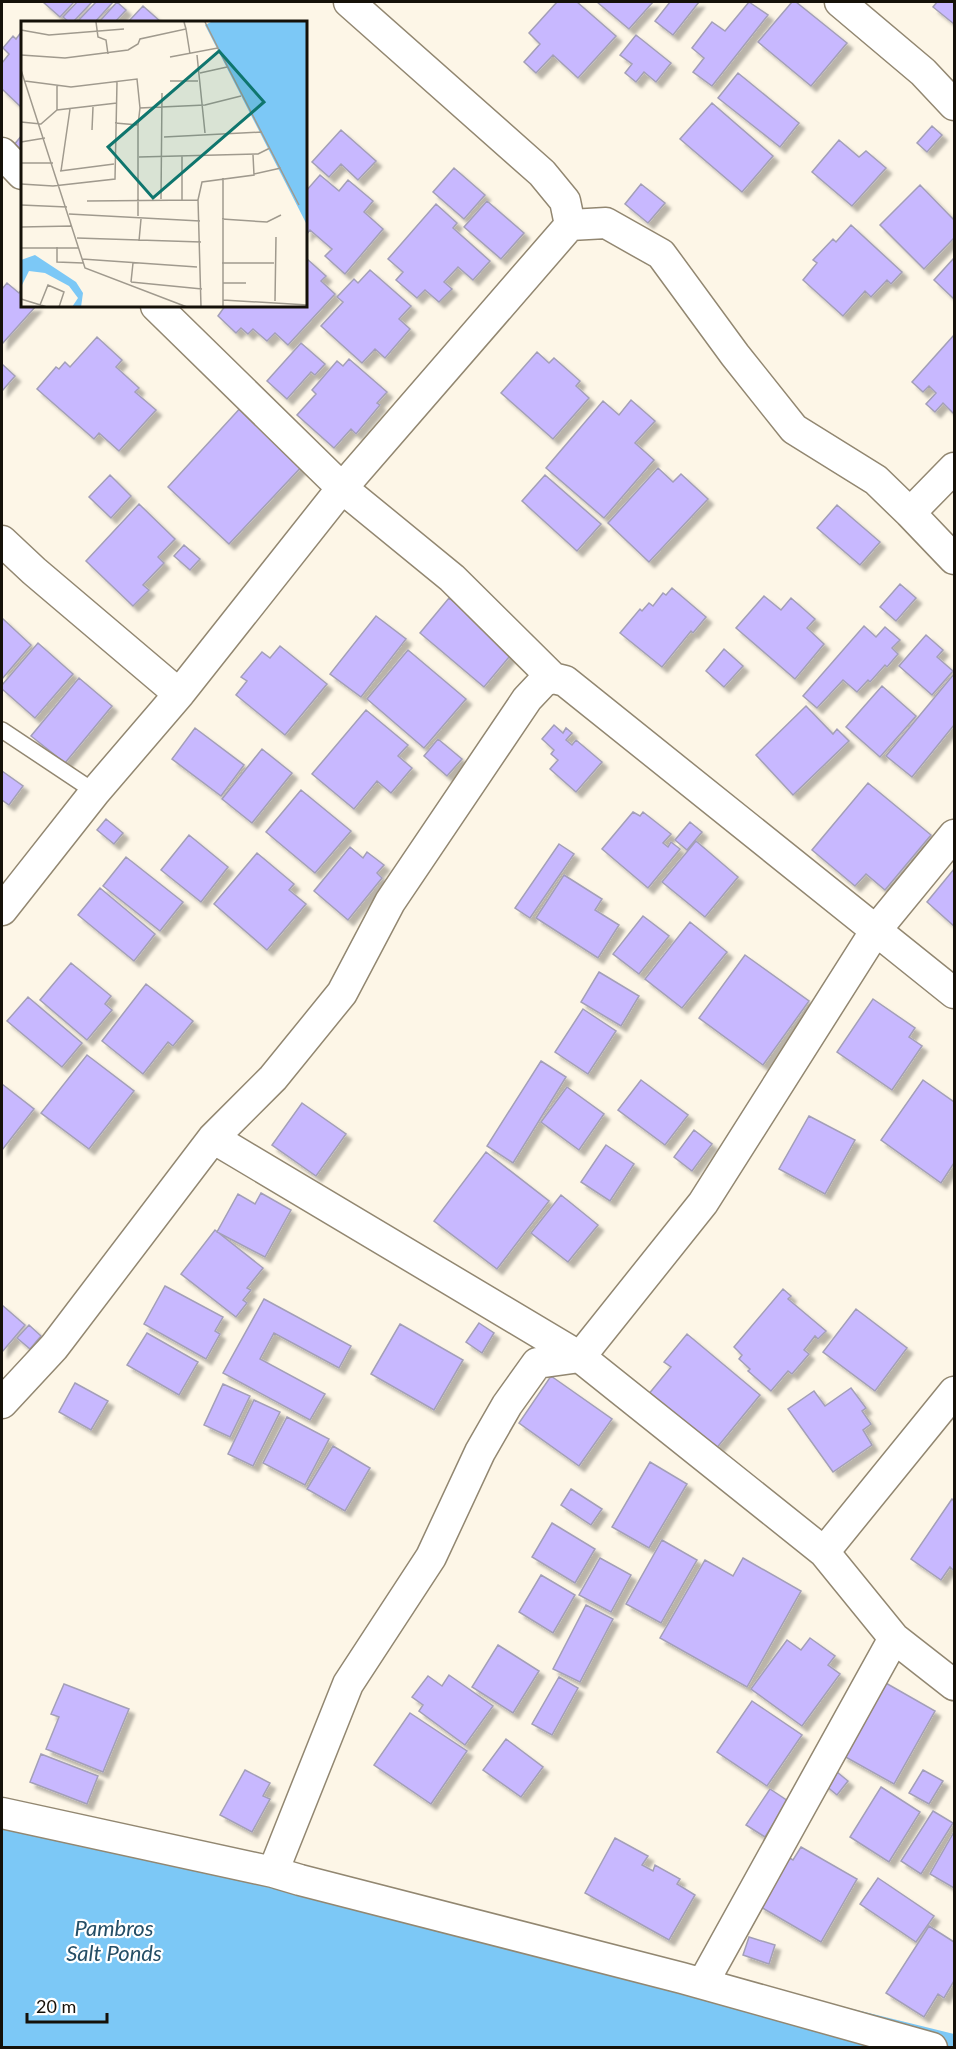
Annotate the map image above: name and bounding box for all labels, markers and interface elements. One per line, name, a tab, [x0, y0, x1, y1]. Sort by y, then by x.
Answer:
inset map	[21, 21, 308, 308]
water label: Pambros Salt Ponds	[66, 1914, 162, 1966]
scale bar	[27, 1986, 106, 2024]
text: 20 m	[36, 1995, 76, 2017]

